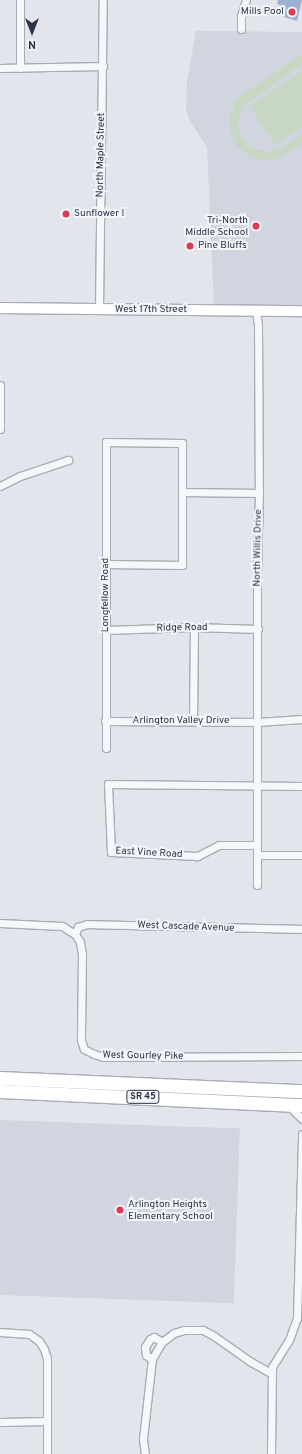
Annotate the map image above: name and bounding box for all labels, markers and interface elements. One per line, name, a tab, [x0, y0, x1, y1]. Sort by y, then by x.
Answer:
place label: Mills Pool	[241, 6, 284, 18]
marker: Mills Pool	[287, 7, 297, 17]
north arrow	[12, 12, 52, 52]
text: N	[28, 37, 36, 51]
street label: North Maple Street	[94, 112, 108, 198]
place label: Sunflower I	[74, 208, 124, 220]
marker: Sunflower I	[61, 209, 71, 219]
place label: Tri-North Middle School	[185, 214, 248, 238]
marker: Tri-North Middle School	[251, 221, 261, 231]
place label: Pine Bluffs	[198, 240, 247, 252]
marker: Pine Bluffs	[185, 241, 195, 251]
street label: West 17th Street	[115, 304, 187, 316]
street label: North Willis Drive	[251, 509, 265, 587]
street label: Longfellow Road	[100, 558, 112, 632]
street label: Ridge Road	[156, 622, 208, 634]
street label: Arlington Valley Drive	[132, 715, 230, 727]
street label: East Vine Road	[115, 845, 183, 861]
street label: West Cascade Avenue	[137, 919, 235, 935]
street label: West Gourley Pike	[102, 1049, 184, 1063]
road number: SR 45	[126, 1090, 160, 1104]
place label: Arlington Heights Elementary School	[128, 1198, 213, 1222]
marker: Arlington Heights Elementary School	[115, 1205, 125, 1215]

